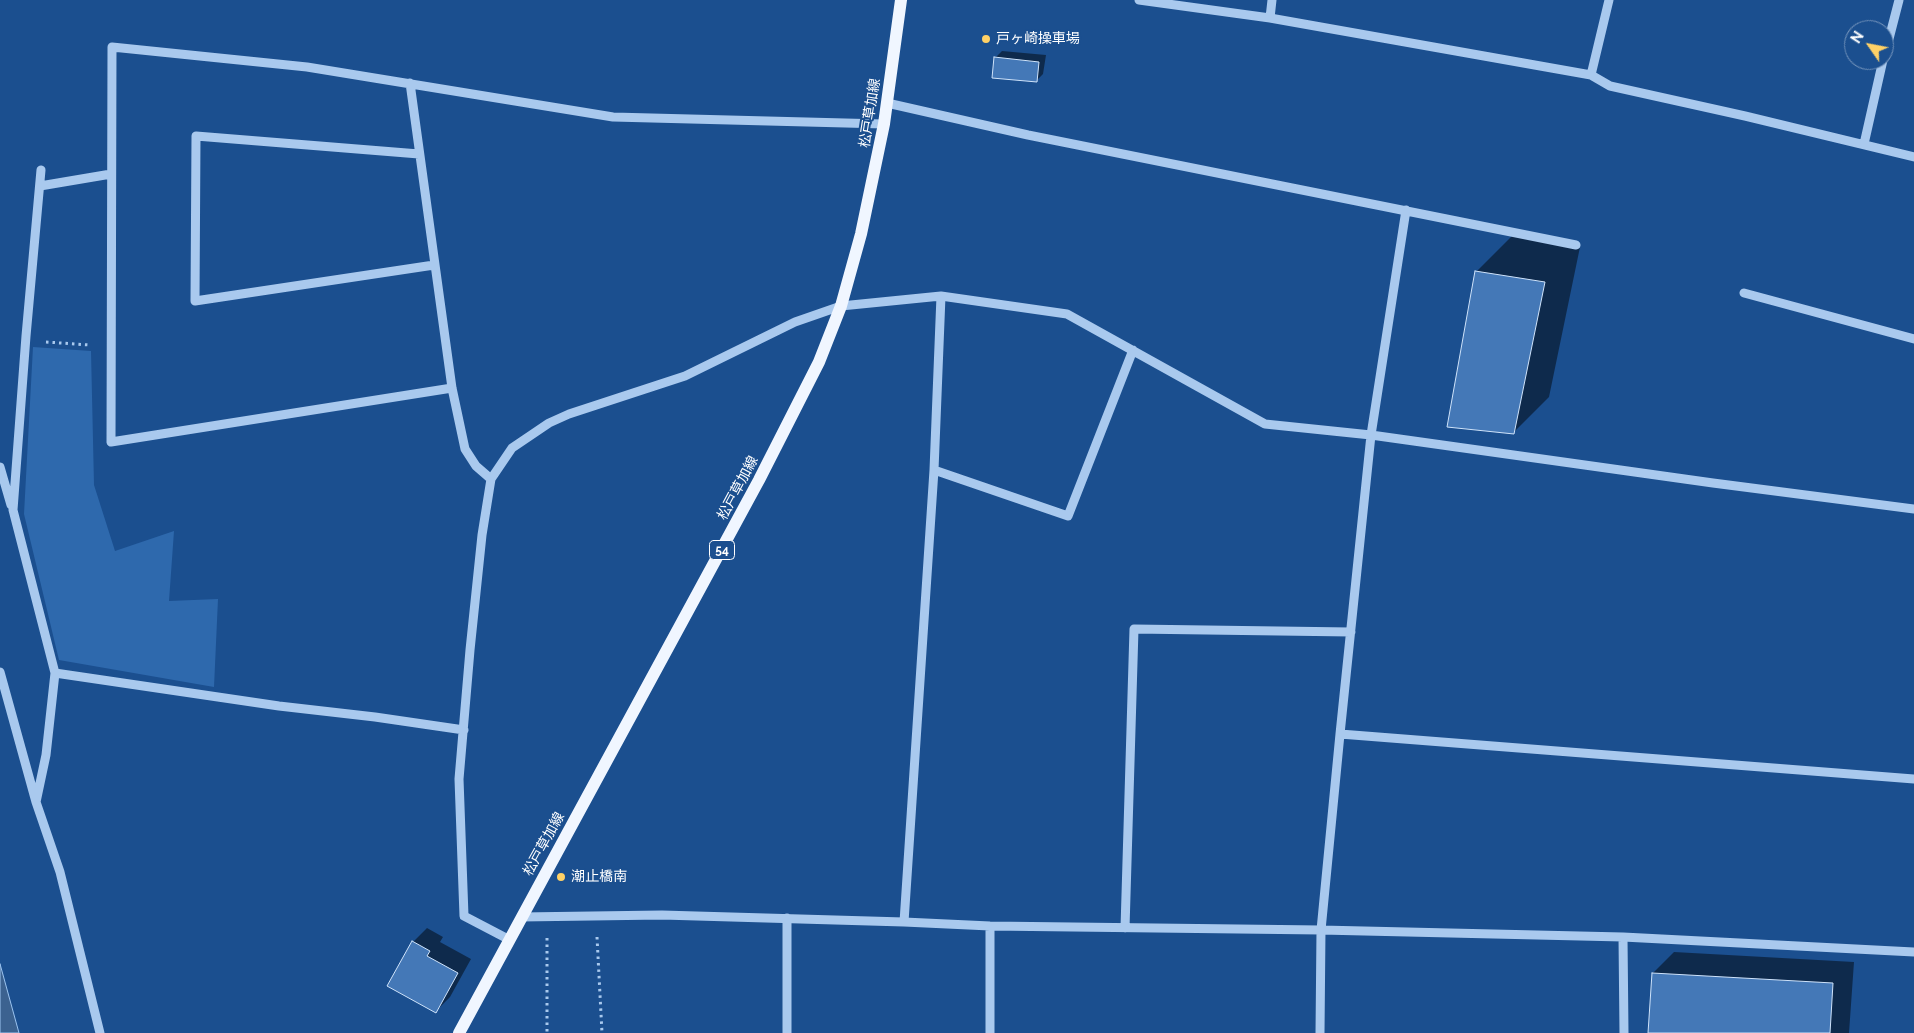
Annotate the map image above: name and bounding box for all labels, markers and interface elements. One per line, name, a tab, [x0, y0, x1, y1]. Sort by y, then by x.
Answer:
north arrow	[1844, 20, 1894, 70]
text: N	[1848, 29, 1867, 46]
place label: 戸ヶ崎操車場	[996, 31, 1080, 47]
marker: 戸ヶ崎操車場	[980, 33, 992, 45]
street label: 松戸草加線	[856, 77, 884, 149]
street label: 松戸草加線	[714, 453, 762, 523]
road number: 54	[710, 540, 734, 560]
street label: 松戸草加線	[520, 809, 568, 879]
place label: 潮止橋南	[571, 869, 627, 885]
marker: 潮止橋南	[555, 871, 567, 883]

